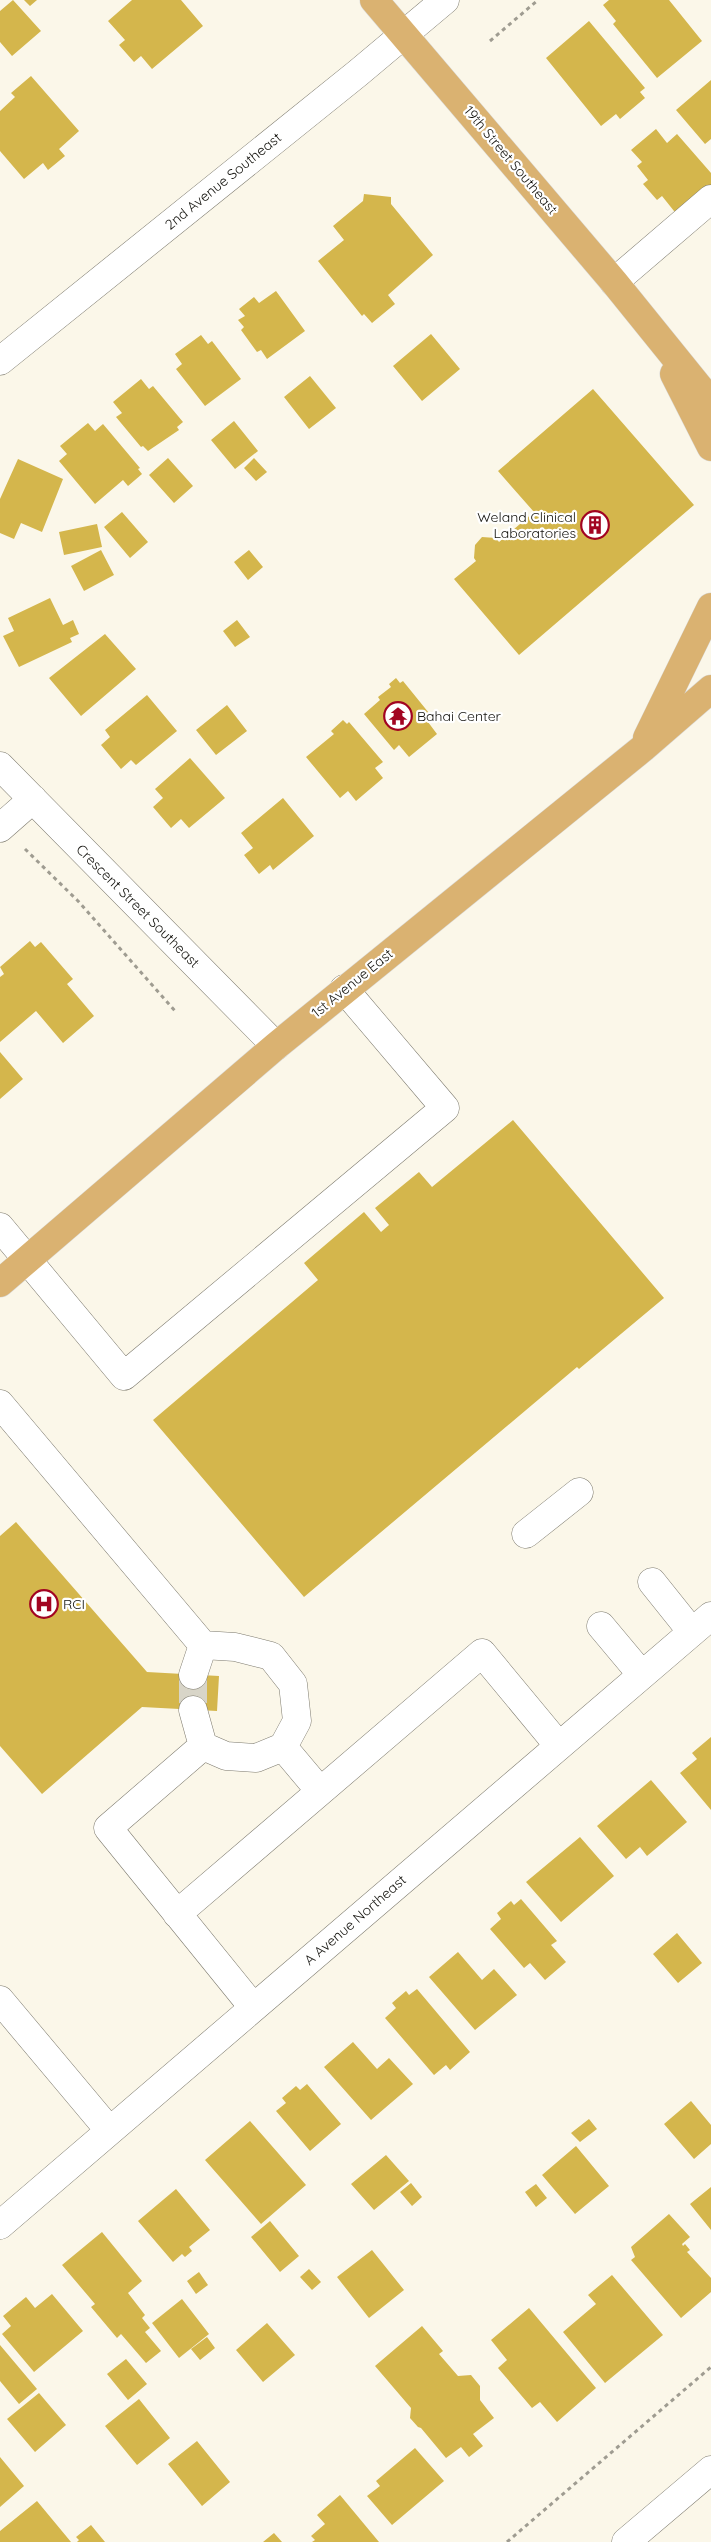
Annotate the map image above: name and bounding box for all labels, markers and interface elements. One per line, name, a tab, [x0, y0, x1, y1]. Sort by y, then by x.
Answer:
street label: 19th Street Southeast	[460, 102, 562, 218]
street label: 2nd Avenue Southeast	[161, 128, 285, 233]
place label: Weland Clinical Laboratories	[477, 508, 576, 542]
building icon: Weland Clinical Laboratories	[580, 510, 610, 540]
temple icon: Bahai Center	[383, 701, 413, 731]
place label: Bahai Center	[417, 707, 502, 725]
street label: Crescent Street Southeast	[72, 840, 204, 972]
street label: 1st Avenue East	[308, 944, 397, 1021]
hospital icon: RCI	[29, 1589, 59, 1619]
place label: RCI	[63, 1595, 85, 1613]
street label: A Avenue Northeast	[300, 1871, 410, 1969]

